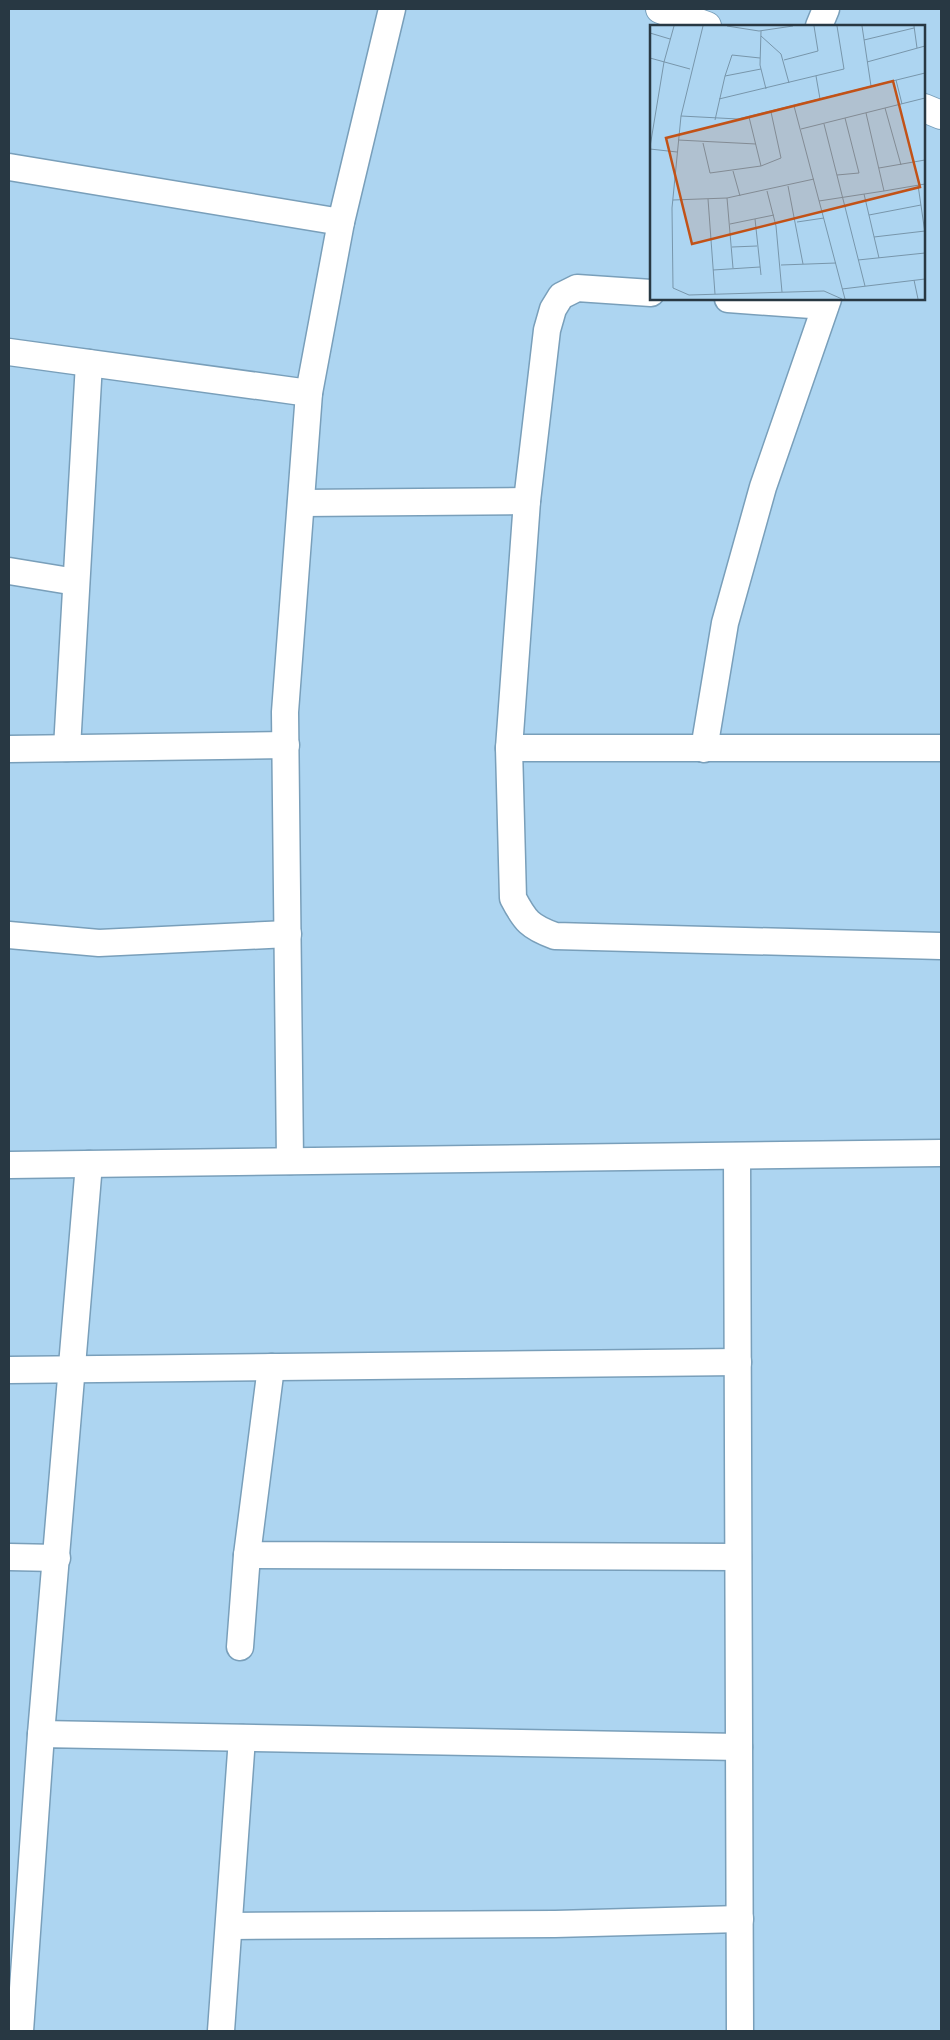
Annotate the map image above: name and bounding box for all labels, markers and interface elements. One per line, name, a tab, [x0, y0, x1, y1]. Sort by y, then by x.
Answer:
inset map	[650, 25, 925, 300]

